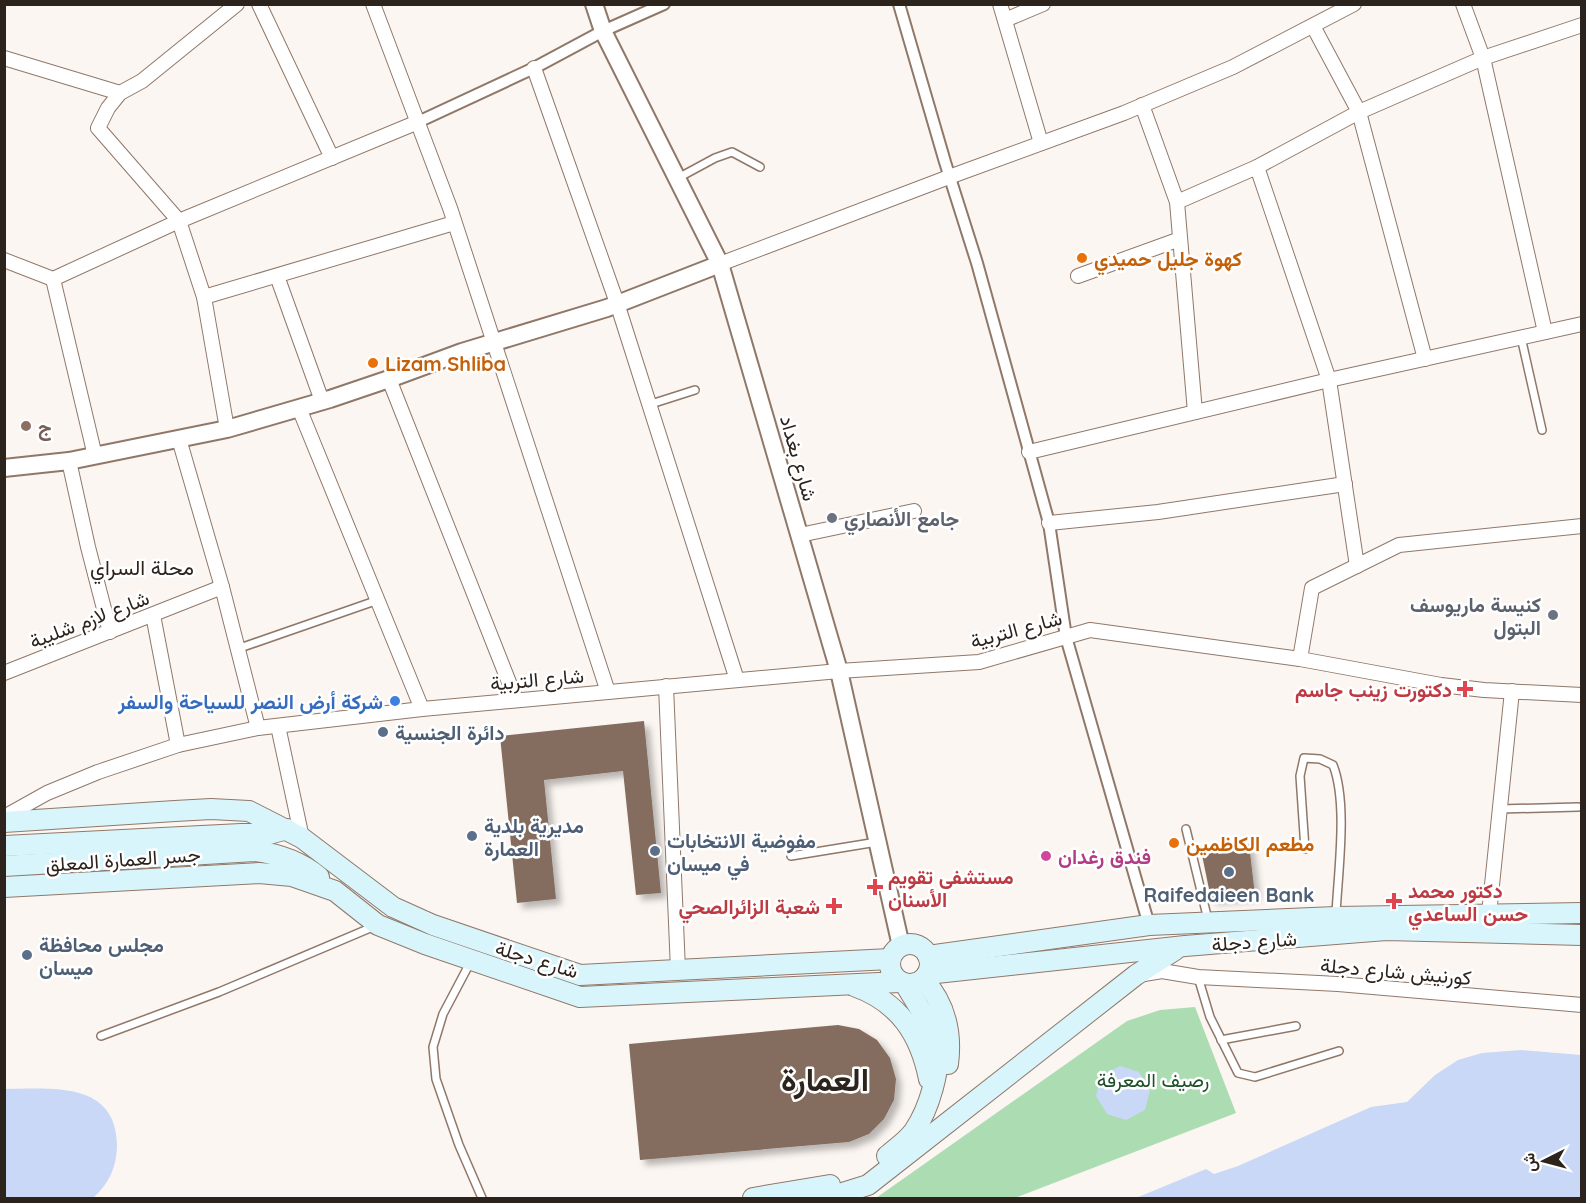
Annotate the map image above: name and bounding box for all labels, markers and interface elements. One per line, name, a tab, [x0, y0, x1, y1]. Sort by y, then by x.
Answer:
place label: كهوة جليل حميدي	[1094, 246, 1242, 276]
marker: كهوة جليل حميدي	[1075, 251, 1089, 265]
place label: Lizam Shliba	[385, 351, 506, 376]
marker: Lizam Shliba	[366, 356, 380, 370]
street label: شارع بغداد	[773, 412, 823, 504]
place label: ج	[38, 414, 52, 441]
marker: ج	[19, 419, 33, 433]
place label: جامع الأنصاري	[844, 506, 959, 536]
marker: جامع الأنصاري	[825, 511, 839, 525]
district label: محلة السراي	[90, 554, 194, 585]
street label: شارع لازم شليبة	[26, 585, 153, 655]
place label: كنيسة ماريوسف البتول	[1410, 592, 1541, 641]
street label: شارع التربية	[967, 605, 1065, 655]
marker: كنيسة ماريوسف البتول	[1546, 608, 1560, 622]
street label: شارع التربية	[489, 662, 585, 698]
place label: دكتورت زينب جاسم	[1295, 677, 1452, 703]
marker: دكتورت زينب جاسم	[1456, 680, 1474, 698]
place label: شركة أرض النصر للسياحة والسفر	[117, 689, 383, 715]
marker: شركة أرض النصر للسياحة والسفر	[388, 694, 402, 708]
place label: دائرة الجنسية	[395, 720, 505, 746]
marker: دائرة الجنسية	[376, 725, 390, 739]
place label: مديرية بلدية العمارة	[484, 813, 584, 862]
place label: مفوضية الانتخابات في ميسان	[667, 828, 816, 881]
marker: مديرية بلدية العمارة	[465, 829, 479, 843]
place label: مطعم الكاظمين	[1186, 831, 1315, 857]
marker: مطعم الكاظمين	[1167, 836, 1181, 850]
street label: جسر العمارة المعلق	[45, 841, 202, 878]
marker: مفوضية الانتخابات في ميسان	[648, 844, 662, 858]
place label: فندق رغدان	[1058, 844, 1151, 870]
marker: فندق رغدان	[1039, 849, 1053, 863]
place label: مستشفى تقويم الأسنان	[888, 864, 1014, 912]
marker: Raifedaieen Bank	[1222, 865, 1236, 879]
marker: مستشفى تقويم الأسنان	[866, 878, 884, 896]
place label: دكتور محمد حسن الساعدي	[1408, 878, 1528, 931]
place label: Raifedaieen Bank	[1144, 882, 1314, 907]
marker: دكتور محمد حسن الساعدي	[1385, 892, 1403, 910]
place label: شعبة الزائرالصحي	[678, 894, 820, 924]
marker: شعبة الزائرالصحي	[825, 897, 843, 915]
street label: شارع دجلة	[1211, 926, 1298, 958]
place label: مجلس محافظة ميسان	[39, 932, 164, 980]
street label: شارع دجلة	[492, 935, 581, 985]
marker: مجلس محافظة ميسان	[20, 948, 34, 962]
street label: كورنيش شارع دجلة	[1319, 952, 1473, 992]
district label: العمارة	[781, 1059, 869, 1100]
park label: رصيف المعرفة	[1097, 1067, 1209, 1093]
north arrow	[1514, 1131, 1574, 1191]
text: ش	[1518, 1152, 1540, 1173]

